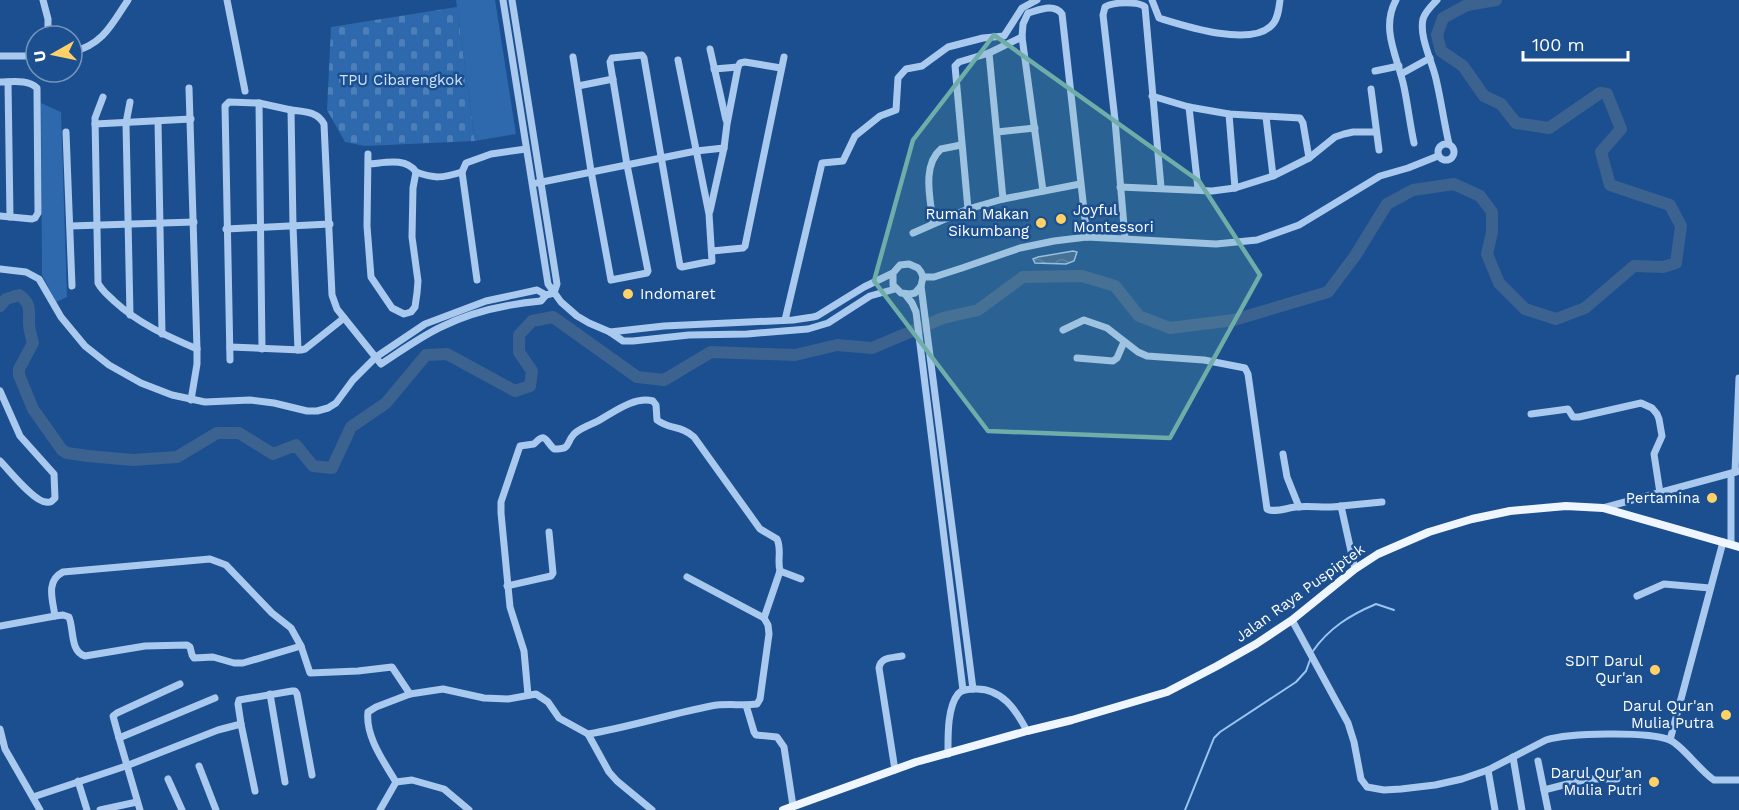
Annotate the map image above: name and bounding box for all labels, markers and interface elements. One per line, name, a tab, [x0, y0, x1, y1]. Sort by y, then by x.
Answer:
north arrow	[24, 24, 84, 84]
scale bar	[1523, 24, 1628, 62]
text: 100 m	[1532, 34, 1585, 55]
text: U	[29, 49, 50, 63]
park label: TPU Cibarengkok	[339, 71, 463, 89]
place label: Joyful Montessori	[1073, 201, 1154, 236]
place label: Rumah Makan Sikumbang	[925, 205, 1029, 240]
marker: Joyful Montessori	[1054, 212, 1068, 226]
marker: Rumah Makan Sikumbang	[1034, 216, 1048, 230]
place label: Indomaret	[640, 285, 716, 303]
marker: Indomaret	[621, 287, 635, 301]
place label: Pertamina	[1626, 489, 1700, 507]
marker: Pertamina	[1705, 491, 1719, 505]
street label: Jalan Raya Puspiptek	[1232, 540, 1369, 646]
place label: SDIT Darul Qur'an	[1565, 652, 1643, 687]
marker: SDIT Darul Qur'an	[1648, 663, 1662, 677]
place label: Darul Qur'an Mulia Putra	[1622, 697, 1714, 732]
marker: Darul Qur'an Mulia Putra	[1719, 708, 1733, 722]
place label: Darul Qur'an Mulia Putri	[1550, 764, 1642, 799]
marker: Darul Qur'an Mulia Putri	[1647, 775, 1661, 789]

